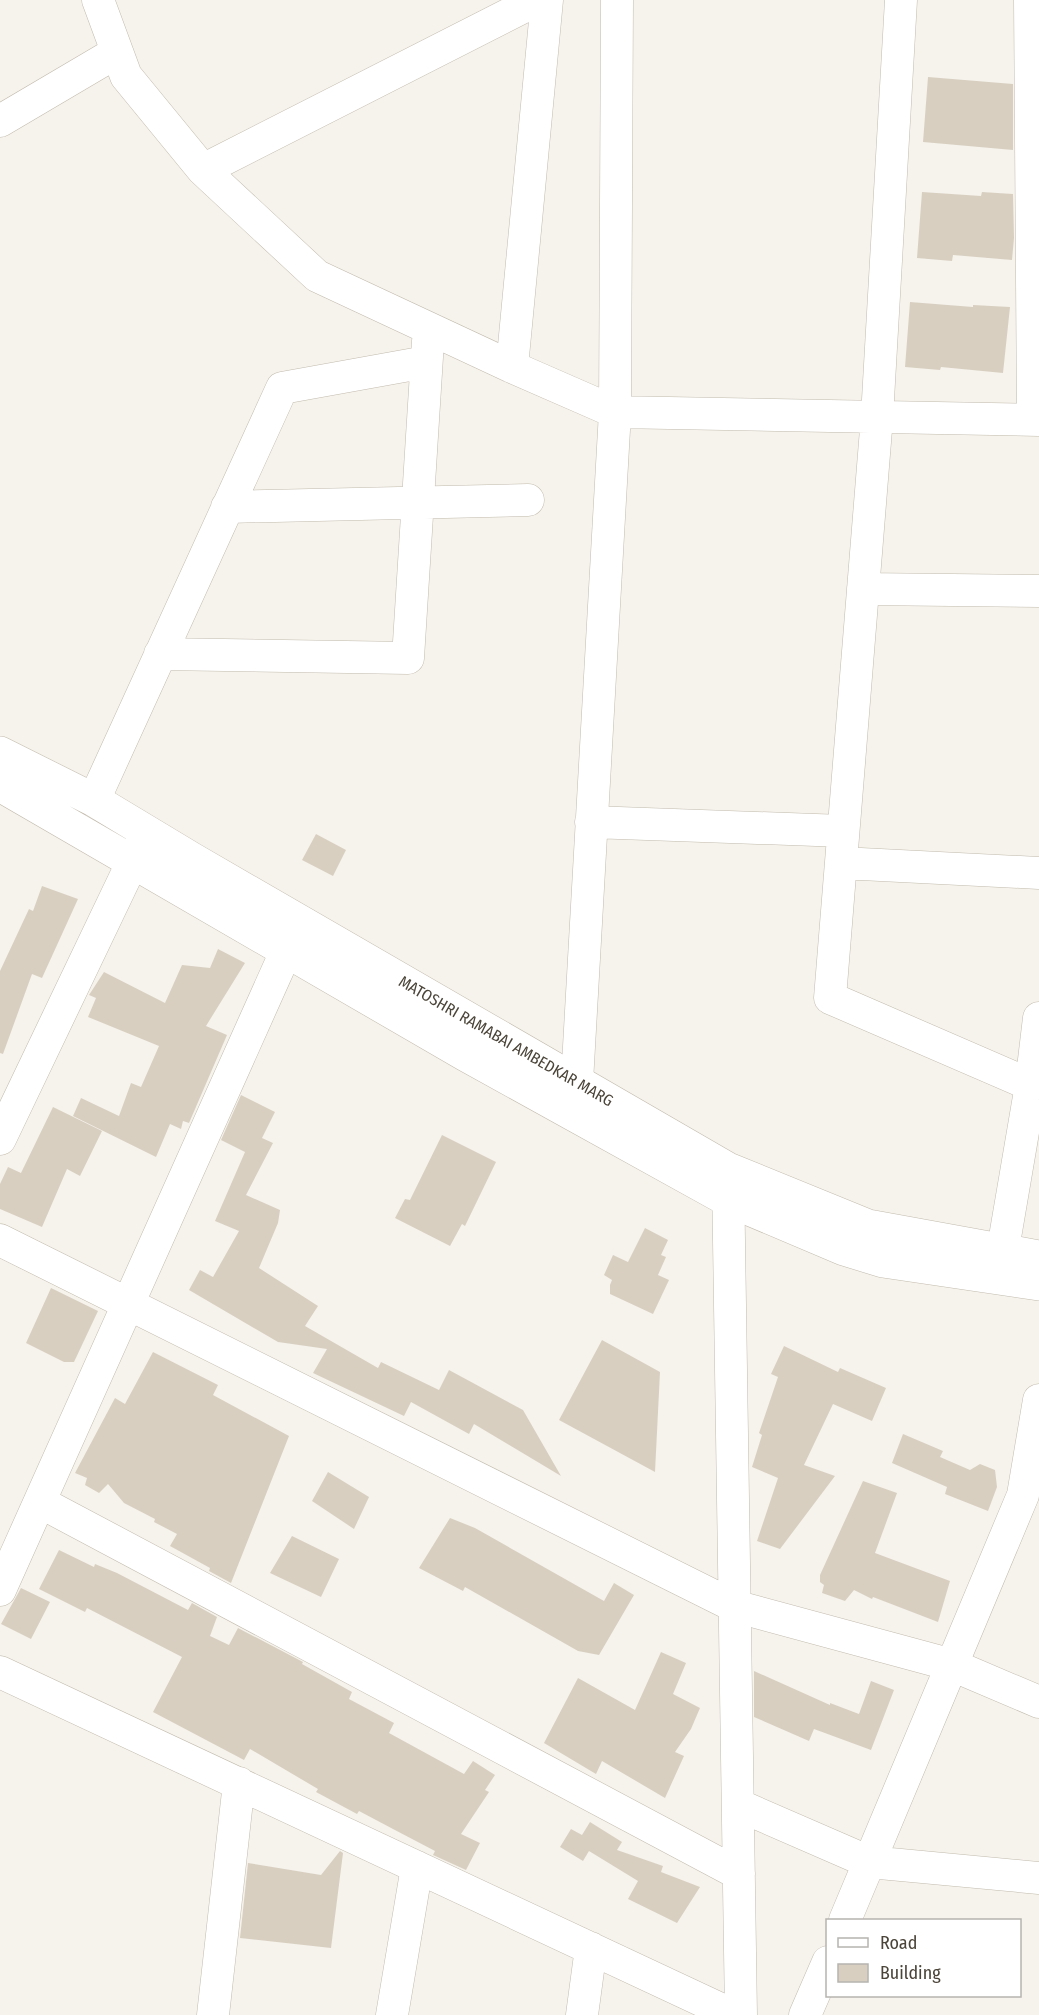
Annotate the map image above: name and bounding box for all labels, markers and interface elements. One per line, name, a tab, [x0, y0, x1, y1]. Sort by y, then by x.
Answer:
street label: MATOSHRI RAMABAI AMBEDKAR MARG	[395, 972, 617, 1110]
legend	[826, 1919, 1021, 1997]
text: Road	[880, 1932, 917, 1954]
text: Building	[880, 1962, 941, 1984]

